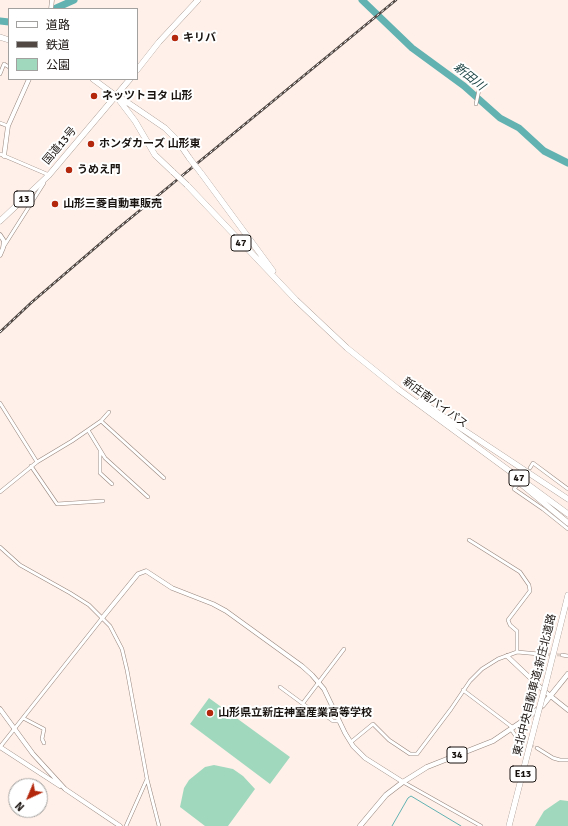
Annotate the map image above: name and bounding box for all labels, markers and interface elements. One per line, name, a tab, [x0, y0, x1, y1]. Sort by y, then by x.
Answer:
legend	[8, 8, 138, 80]
text: 道路	[46, 18, 70, 33]
place label: キリバ	[183, 31, 216, 45]
marker: キリバ	[170, 33, 180, 43]
text: 鉄道	[46, 38, 70, 53]
text: 公園	[46, 58, 70, 73]
water label: 新田川	[450, 60, 488, 94]
place label: ネッツトヨタ 山形	[102, 89, 192, 103]
marker: ネッツトヨタ 山形	[89, 91, 99, 101]
street label: 国道13号	[41, 125, 79, 167]
place label: ホンダカーズ 山形東	[99, 137, 200, 151]
marker: ホンダカーズ 山形東	[86, 139, 96, 149]
place label: うめえ門	[77, 163, 121, 177]
marker: うめえ門	[64, 165, 74, 175]
road number: 13	[14, 191, 34, 207]
place label: 山形三菱自動車販売	[63, 197, 162, 211]
marker: 山形三菱自動車販売	[50, 199, 60, 209]
road number: 47	[231, 235, 251, 251]
street label: 新庄南バイパス	[400, 375, 470, 431]
road number: 47	[509, 470, 529, 486]
street label: 東北中央自動車道;新庄北道路	[511, 613, 559, 757]
place label: 山形県立新庄神室産業高等学校	[218, 706, 372, 720]
marker: 山形県立新庄神室産業高等学校	[205, 708, 215, 718]
road number: 34	[447, 747, 467, 763]
road number: E13	[510, 766, 536, 782]
north arrow	[8, 778, 48, 818]
text: N	[13, 799, 27, 814]

